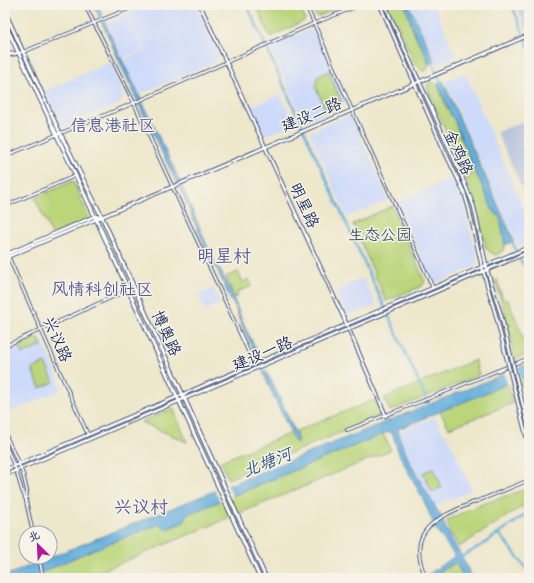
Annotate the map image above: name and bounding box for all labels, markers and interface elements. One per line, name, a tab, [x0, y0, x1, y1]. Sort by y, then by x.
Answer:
street label: 建设二路	[278, 93, 345, 137]
district label: 信息港社区	[71, 115, 156, 136]
street label: 金鸡路	[439, 126, 477, 178]
street label: 明星路	[285, 179, 323, 231]
park label: 生态公园	[348, 225, 412, 245]
district label: 明星村	[197, 245, 251, 267]
district label: 风情科创社区	[51, 279, 153, 300]
street label: 博奥路	[147, 307, 185, 359]
street label: 兴议路	[38, 313, 76, 365]
street label: 建设一路	[229, 332, 296, 376]
water label: 北塘河	[240, 442, 298, 482]
district label: 兴议村	[114, 496, 168, 518]
north arrow	[18, 525, 58, 565]
text: 北	[26, 527, 42, 544]

